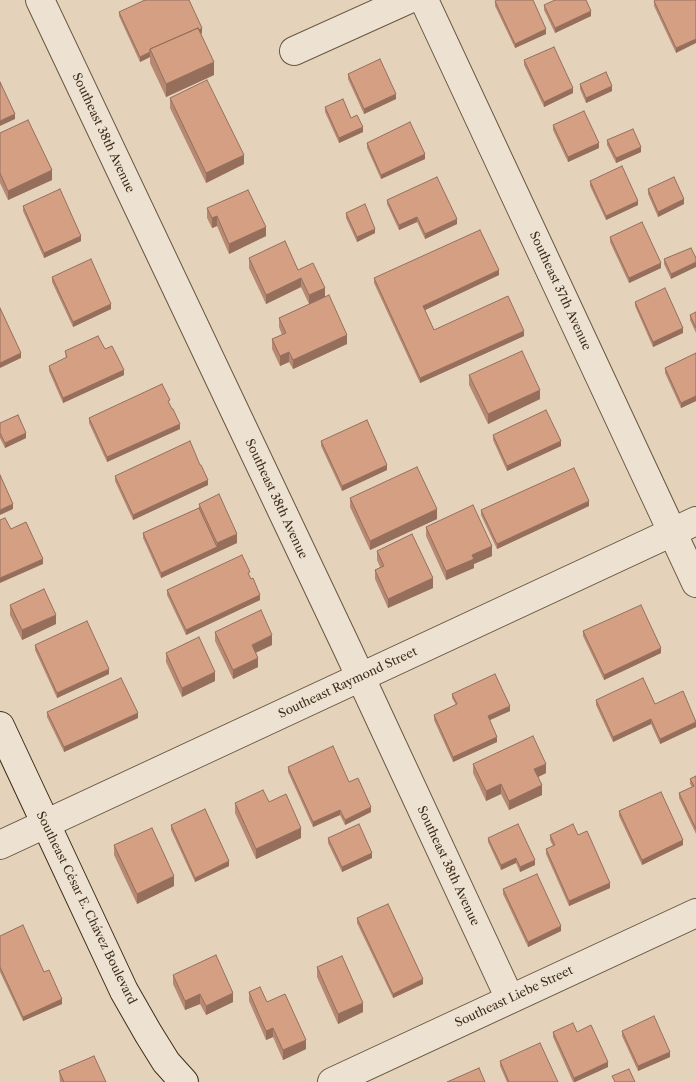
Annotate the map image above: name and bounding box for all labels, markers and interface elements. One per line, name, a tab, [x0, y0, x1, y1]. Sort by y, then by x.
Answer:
street label: Southeast 38th Avenue	[69, 71, 137, 195]
street label: Southeast 37th Avenue	[526, 229, 594, 353]
street label: Southeast 38th Avenue	[242, 437, 310, 561]
street label: Southeast Raymond Street	[276, 644, 420, 722]
street label: Southeast 38th Avenue	[414, 804, 482, 928]
street label: Southeast César E. Chávez Boulevard	[33, 809, 139, 1007]
street label: Southeast Liebe Street	[453, 963, 575, 1031]

